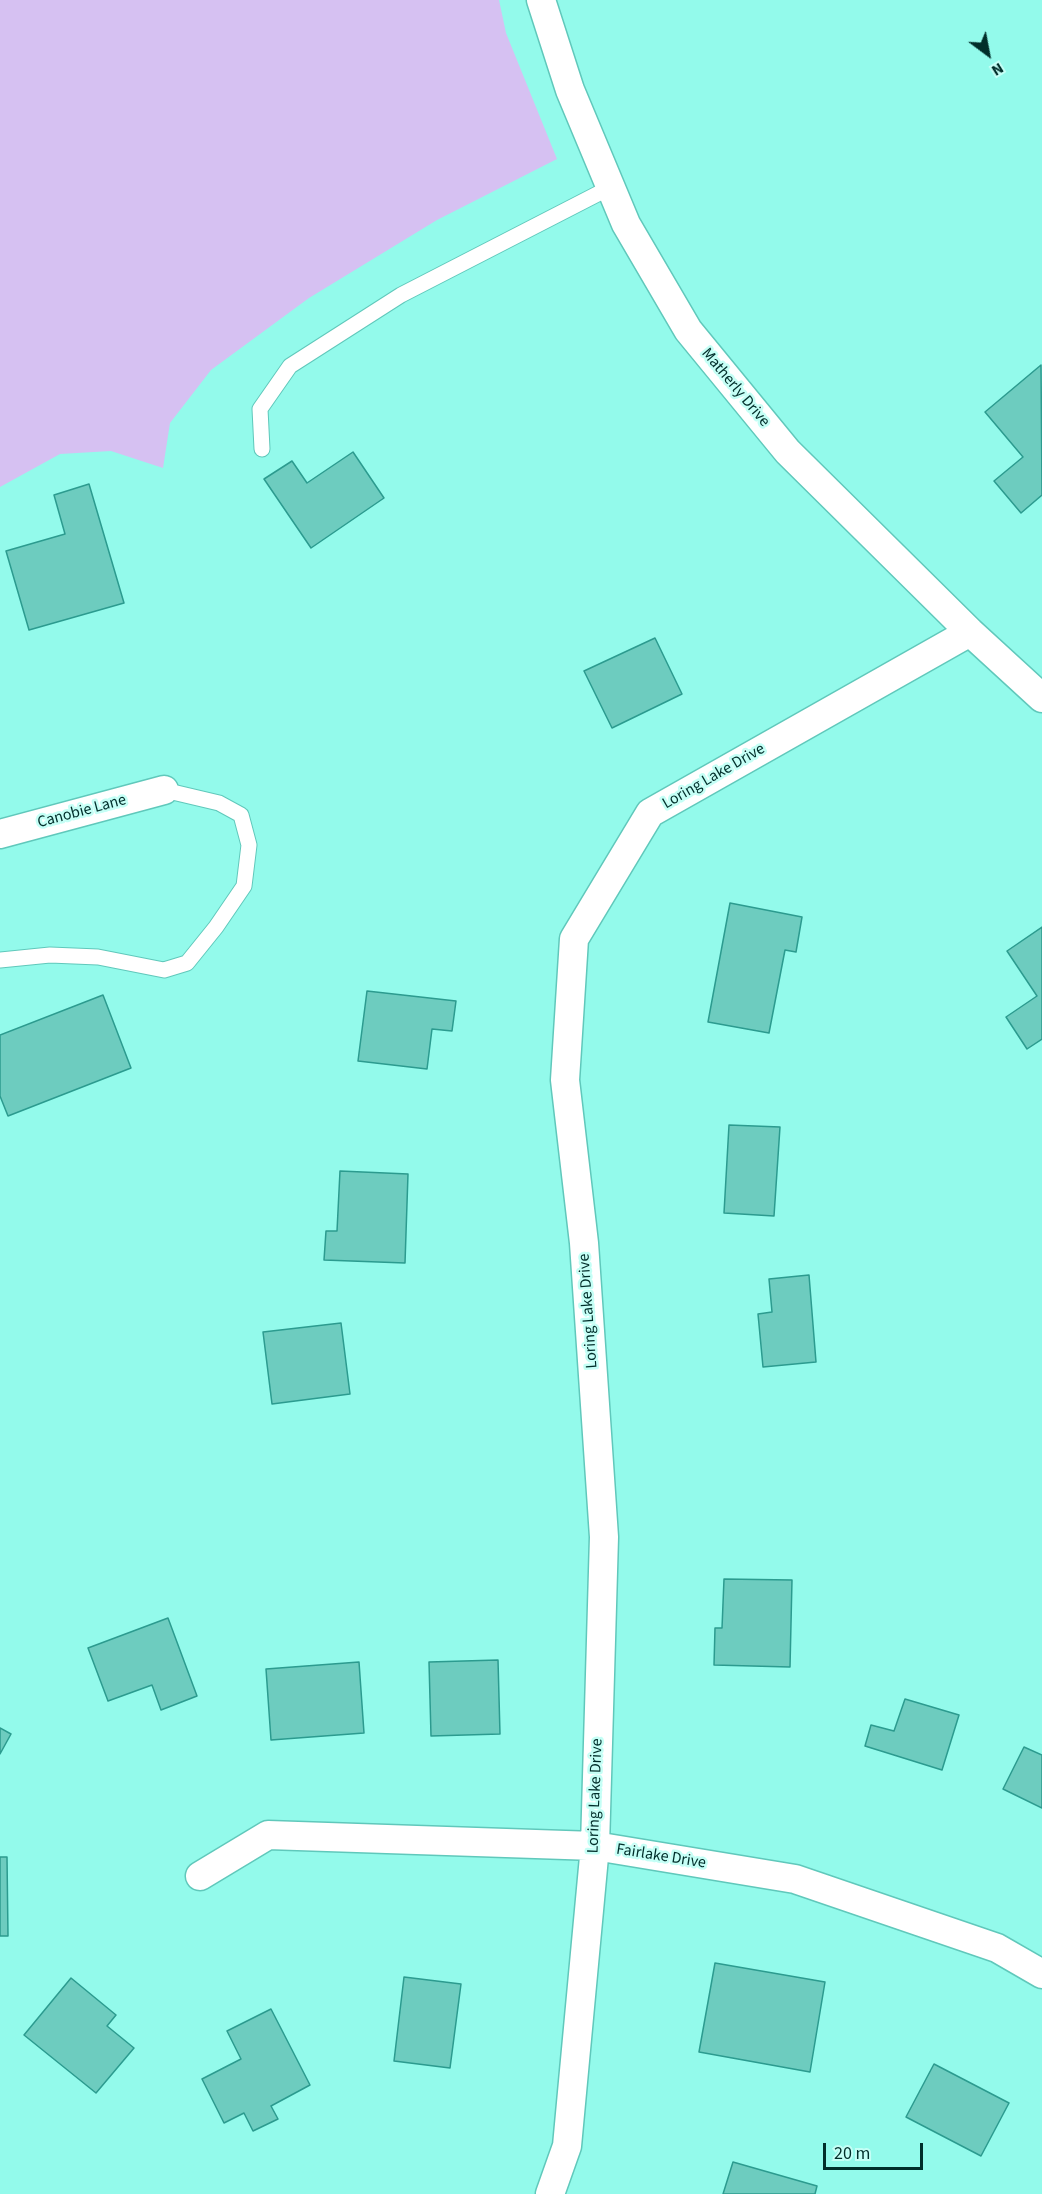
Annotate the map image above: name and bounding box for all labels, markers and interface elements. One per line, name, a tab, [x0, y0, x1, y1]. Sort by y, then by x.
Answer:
north arrow	[958, 24, 1018, 84]
text: N	[987, 57, 1008, 81]
street label: Matherly Drive	[697, 345, 773, 431]
street label: Loring Lake Drive	[659, 740, 769, 814]
street label: Canobie Lane	[36, 791, 128, 833]
street label: Loring Lake Drive	[575, 1253, 603, 1369]
street label: Loring Lake Drive	[584, 1738, 608, 1854]
street label: Fairlake Drive	[615, 1840, 707, 1874]
scale bar	[826, 2131, 926, 2169]
text: 20 m	[834, 2141, 870, 2166]

